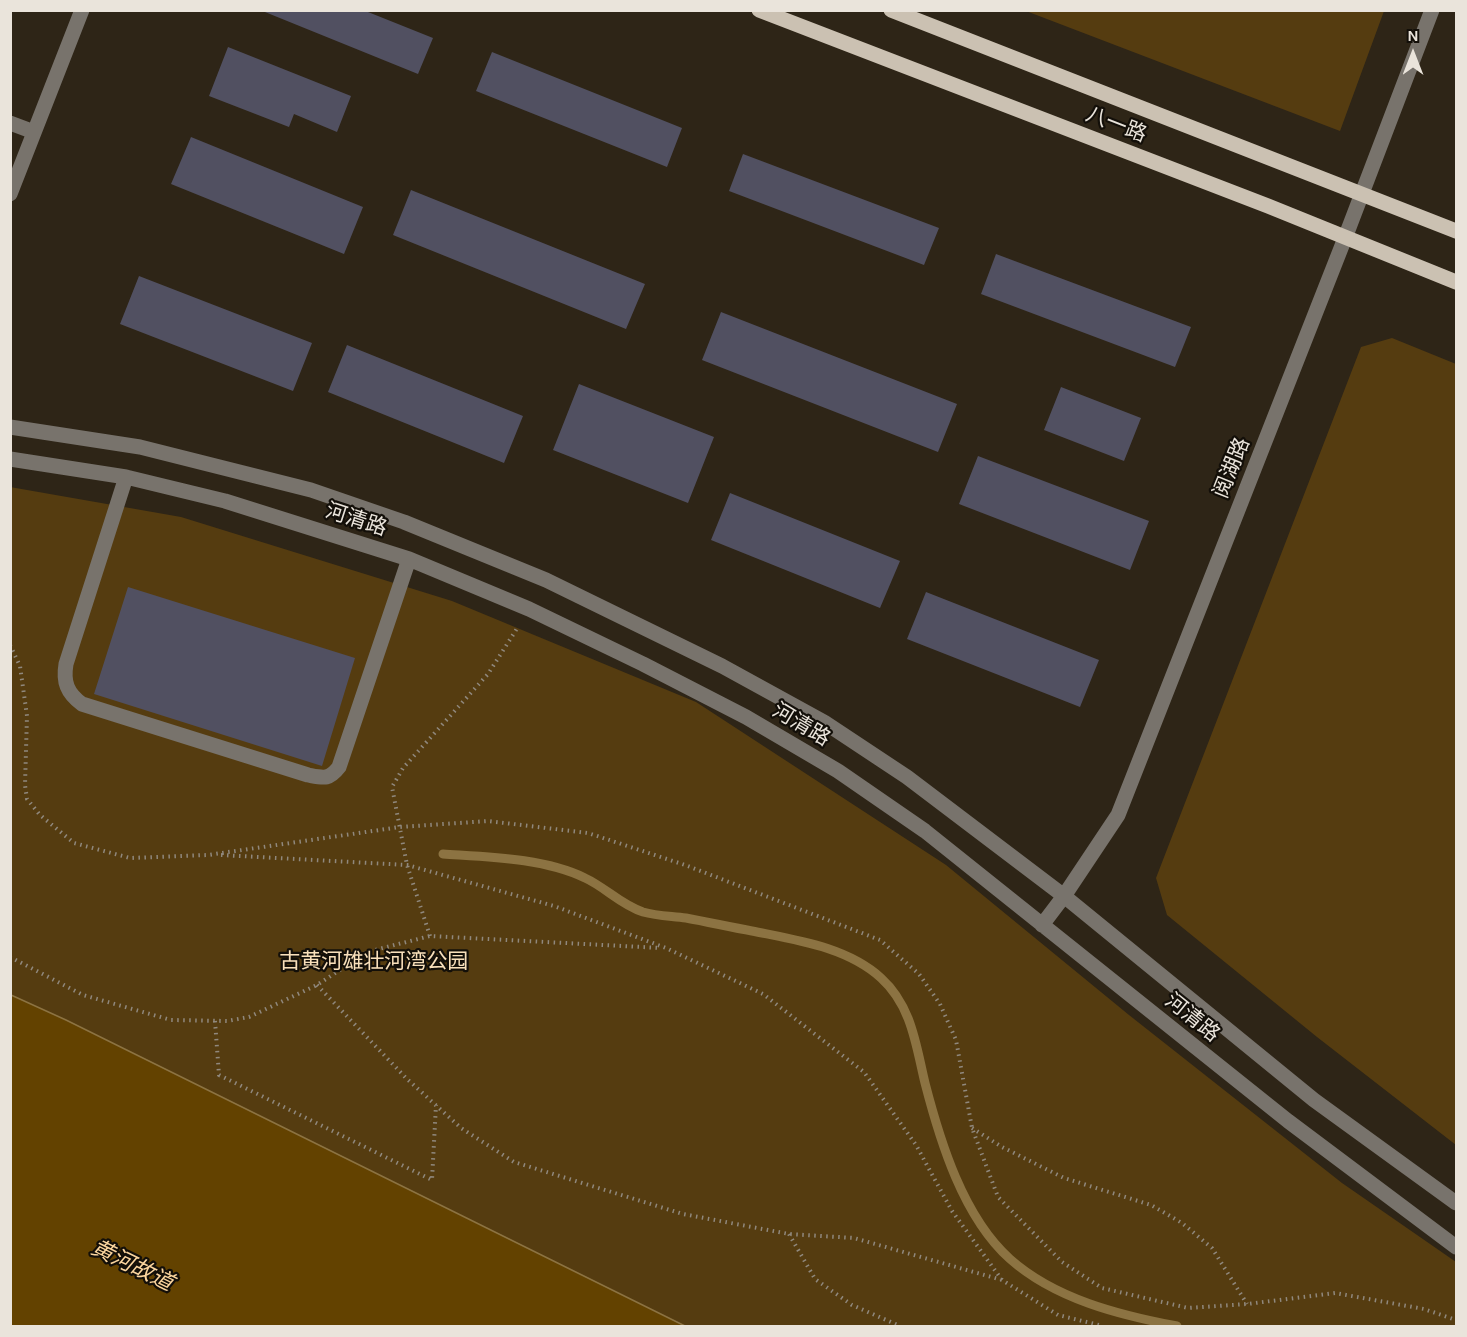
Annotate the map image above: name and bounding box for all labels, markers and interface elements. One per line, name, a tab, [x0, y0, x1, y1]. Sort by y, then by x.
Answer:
north arrow	[1383, 24, 1443, 84]
text: N	[1407, 26, 1419, 45]
street label: 八一路	[1082, 102, 1150, 148]
street label: 阅湖路	[1209, 434, 1255, 502]
street label: 河清路	[322, 498, 390, 542]
street label: 河清路	[768, 698, 834, 752]
park label: 古黄河雄壮河湾公园	[280, 949, 468, 975]
street label: 河清路	[1160, 988, 1224, 1048]
water label: 黄河故道	[87, 1235, 177, 1297]

